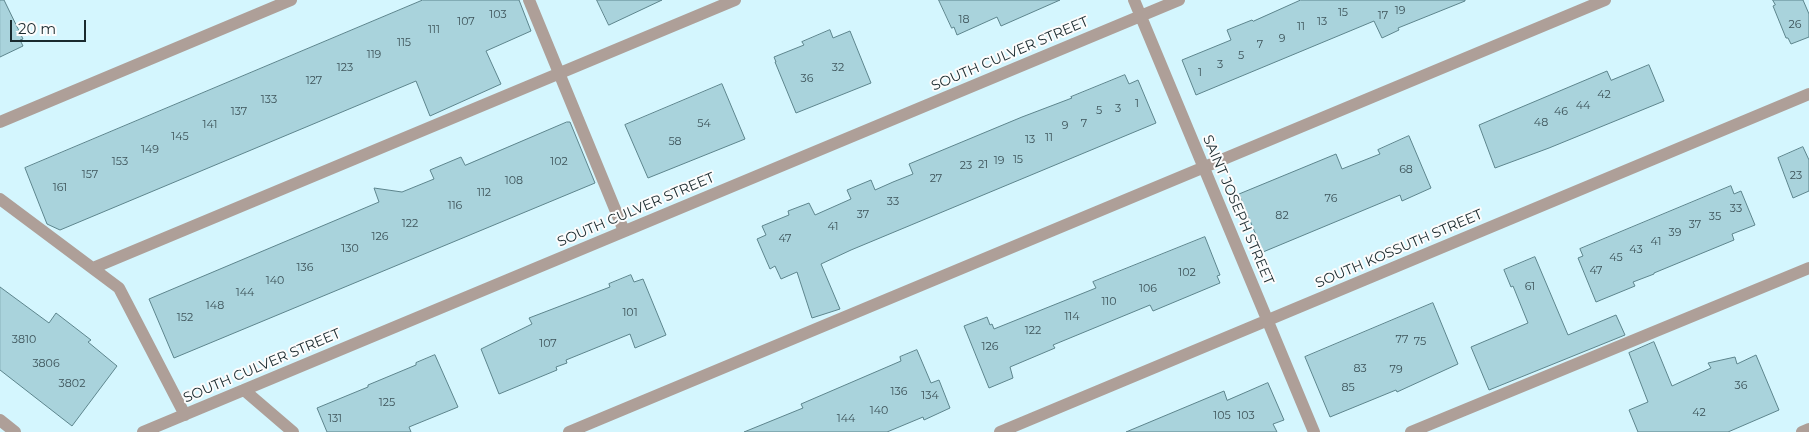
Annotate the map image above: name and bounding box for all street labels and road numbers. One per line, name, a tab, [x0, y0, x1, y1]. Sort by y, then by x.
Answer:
street label: SOUTH CULVER STREET	[929, 13, 1091, 95]
street label: SAINT JOSEPH STREET	[1199, 133, 1277, 287]
street label: SOUTH CULVER STREET	[555, 169, 717, 251]
street label: SOUTH KOSSUTH STREET	[1313, 206, 1485, 292]
street label: SOUTH CULVER STREET	[181, 325, 343, 407]

